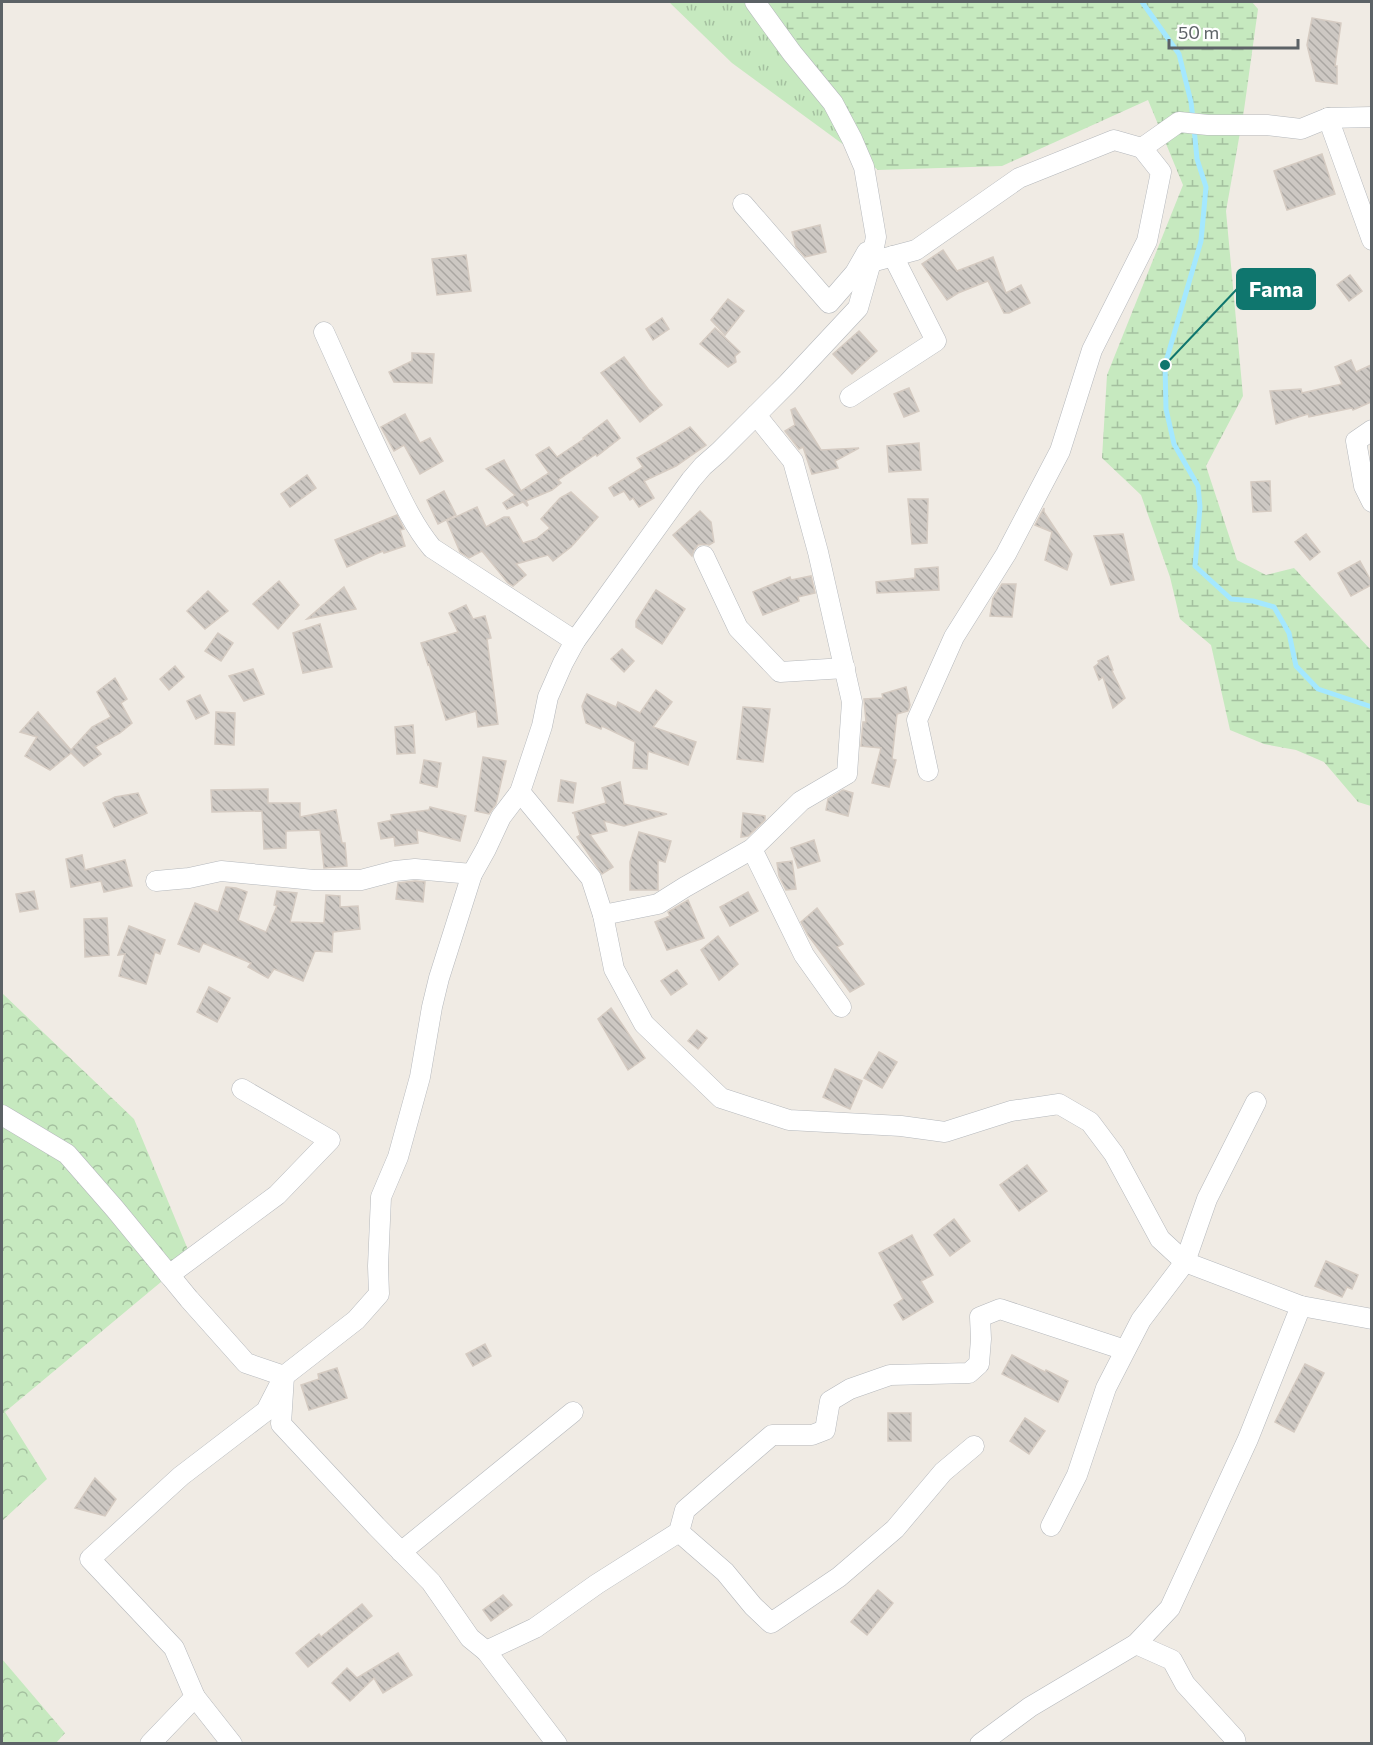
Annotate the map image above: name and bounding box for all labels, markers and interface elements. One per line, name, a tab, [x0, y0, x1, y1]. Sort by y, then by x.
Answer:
scale bar	[1169, 12, 1298, 50]
text: 50 m	[1178, 21, 1219, 43]
callout: Fama	[1237, 269, 1315, 309]
text: Fama	[1249, 275, 1303, 302]

